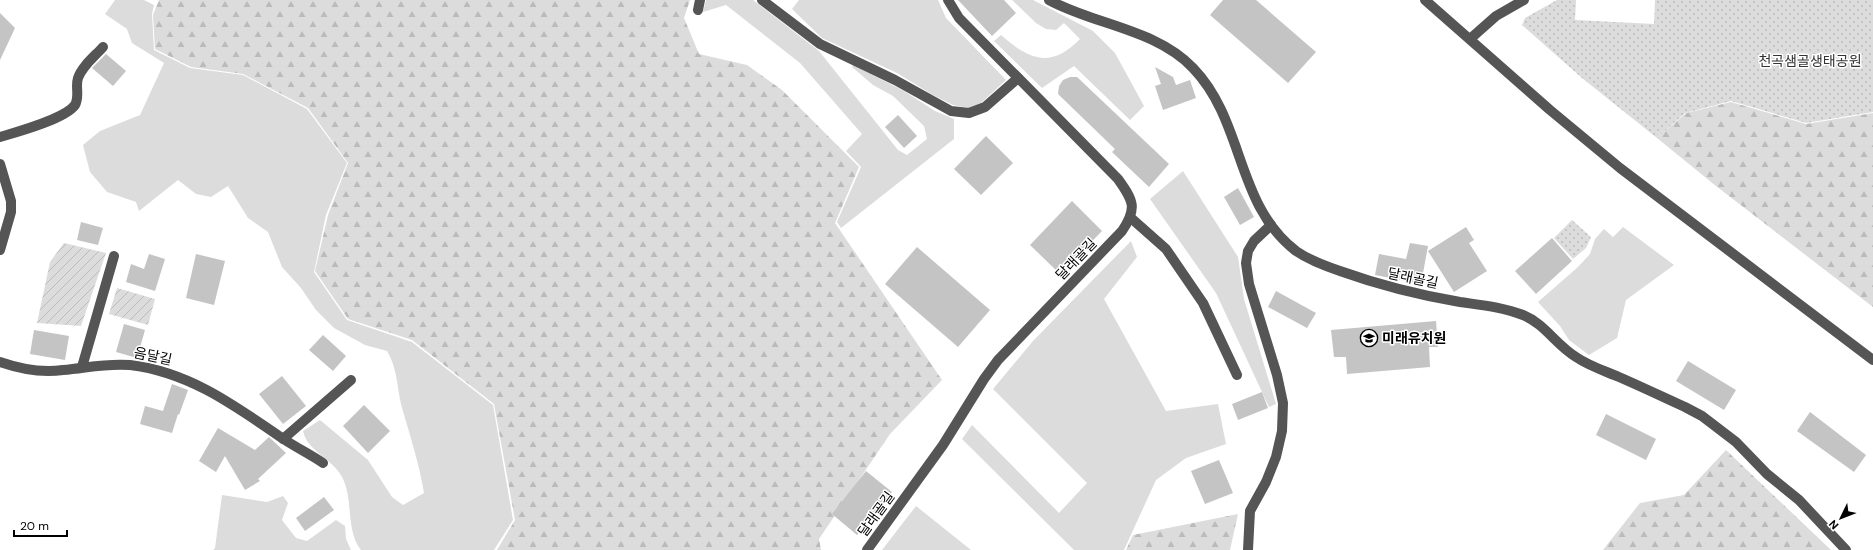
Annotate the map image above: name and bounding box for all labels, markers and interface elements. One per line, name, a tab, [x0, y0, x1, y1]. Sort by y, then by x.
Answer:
park label: 천곡샘골생태공원	[1758, 52, 1862, 70]
street label: 달래골길	[1052, 234, 1100, 284]
street label: 달래골길	[1386, 264, 1440, 292]
school or university icon: 미래유치원	[1359, 328, 1379, 348]
place label: 미래유치원	[1382, 329, 1446, 347]
street label: 음달길	[132, 343, 174, 369]
street label: 달래골길	[854, 488, 898, 540]
north arrow	[1821, 498, 1861, 538]
scale bar	[14, 512, 67, 538]
text: N	[1826, 517, 1842, 533]
text: 20 m	[20, 518, 49, 534]

